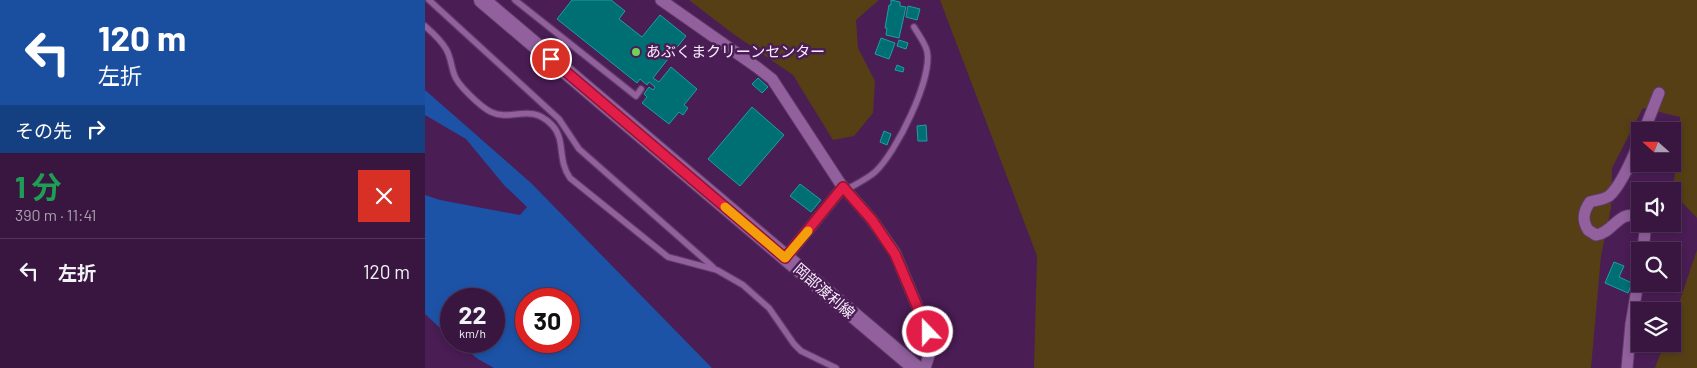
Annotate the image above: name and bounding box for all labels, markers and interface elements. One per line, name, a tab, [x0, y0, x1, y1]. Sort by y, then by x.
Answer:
text: 120 m	[98, 16, 186, 58]
icon: left	[15, 20, 80, 85]
pin	[530, 38, 572, 80]
place label: あぶくまクリーンセンター	[646, 42, 825, 60]
icon: arrive	[537, 45, 565, 73]
marker: あぶくまクリーンセンター	[630, 46, 642, 58]
text: 左折	[98, 62, 142, 88]
icon: right	[82, 115, 110, 143]
text: その先	[15, 119, 72, 142]
north arrow	[1631, 122, 1681, 172]
map controls	[1631, 122, 1681, 352]
text: 1 分	[15, 168, 62, 204]
button: close	[358, 170, 410, 222]
button: sound	[1631, 182, 1681, 232]
text: 390 m · 11:41	[15, 205, 96, 224]
button: search	[1631, 242, 1681, 292]
icon: left	[15, 257, 43, 285]
street label: 岡部渡利線	[790, 259, 859, 322]
text: 120 m	[363, 260, 410, 283]
text: 左折	[58, 261, 96, 284]
speed limit sign: 30	[515, 288, 580, 353]
text: 22	[458, 299, 487, 329]
button: layers	[1631, 302, 1681, 352]
position arrow	[901, 305, 953, 357]
text: km/h	[459, 326, 486, 340]

